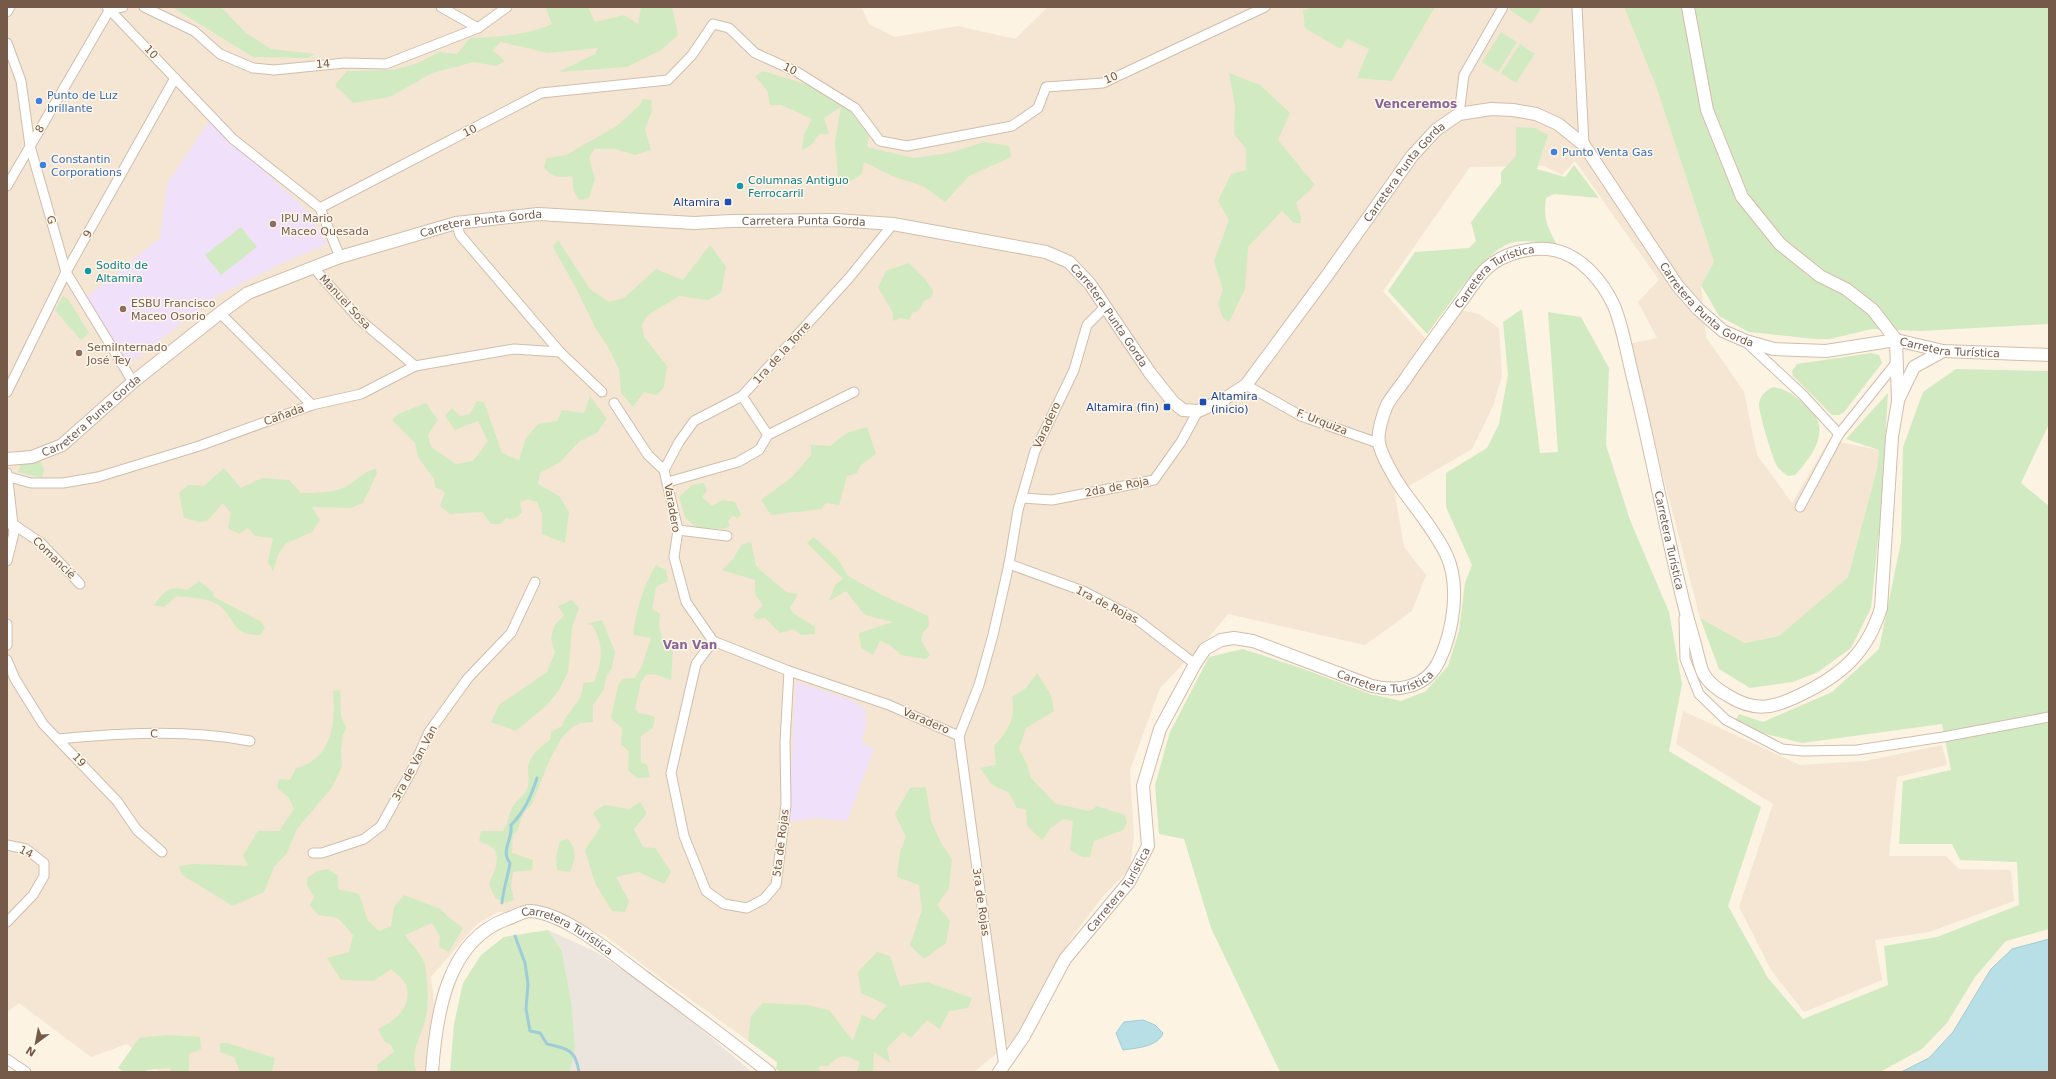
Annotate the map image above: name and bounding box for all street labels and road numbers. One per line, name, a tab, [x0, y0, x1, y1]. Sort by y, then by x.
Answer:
street label: 10	[141, 42, 161, 62]
street label: 14	[316, 57, 330, 71]
street label: 10	[781, 60, 799, 78]
street label: 10	[1102, 69, 1120, 87]
street label: Carretera Punta Gorda	[1361, 119, 1447, 224]
street label: 10	[461, 122, 479, 140]
street label: 8	[33, 123, 47, 135]
street label: Carretera Punta Gorda	[418, 207, 542, 240]
street label: Carretera Punta Gorda	[742, 213, 866, 229]
street label: G	[44, 214, 58, 226]
street label: 9	[81, 228, 95, 240]
street label: Carretera Turística	[1452, 243, 1535, 311]
street label: Carretera Punta Gorda	[1657, 260, 1755, 349]
street label: Carretera Punta Gorda	[1068, 261, 1151, 369]
street label: Manuel Sosa	[316, 272, 374, 332]
street label: 1ra de la Torre	[751, 319, 813, 387]
street label: Carretera Turística	[1898, 335, 2000, 360]
street label: Carretera Punta Gorda	[40, 372, 143, 459]
street label: Varadero	[1031, 400, 1063, 450]
street label: Cañada	[262, 402, 306, 428]
street label: F. Urquiza	[1295, 406, 1349, 438]
street label: 2da de Roja	[1084, 474, 1150, 500]
street label: Varadero	[661, 483, 683, 534]
street label: Carretera Turística	[1652, 489, 1687, 591]
street label: Comancié	[30, 534, 78, 582]
street label: 1ra de Rojas	[1074, 584, 1141, 626]
street label: Carretera Turística	[1332, 662, 1434, 678]
street label: Varadero	[901, 705, 952, 737]
street label: 3ra de Van Van	[390, 723, 440, 803]
street label: C	[150, 727, 158, 741]
street label: 19	[69, 750, 89, 770]
street label: 5ta de Rojas	[770, 808, 792, 878]
street label: 14	[17, 843, 35, 861]
street label: Carretera Turística	[1084, 845, 1153, 934]
street label: 3ra de Rojas	[970, 867, 992, 937]
street label: Carretera Turística	[520, 904, 615, 958]

